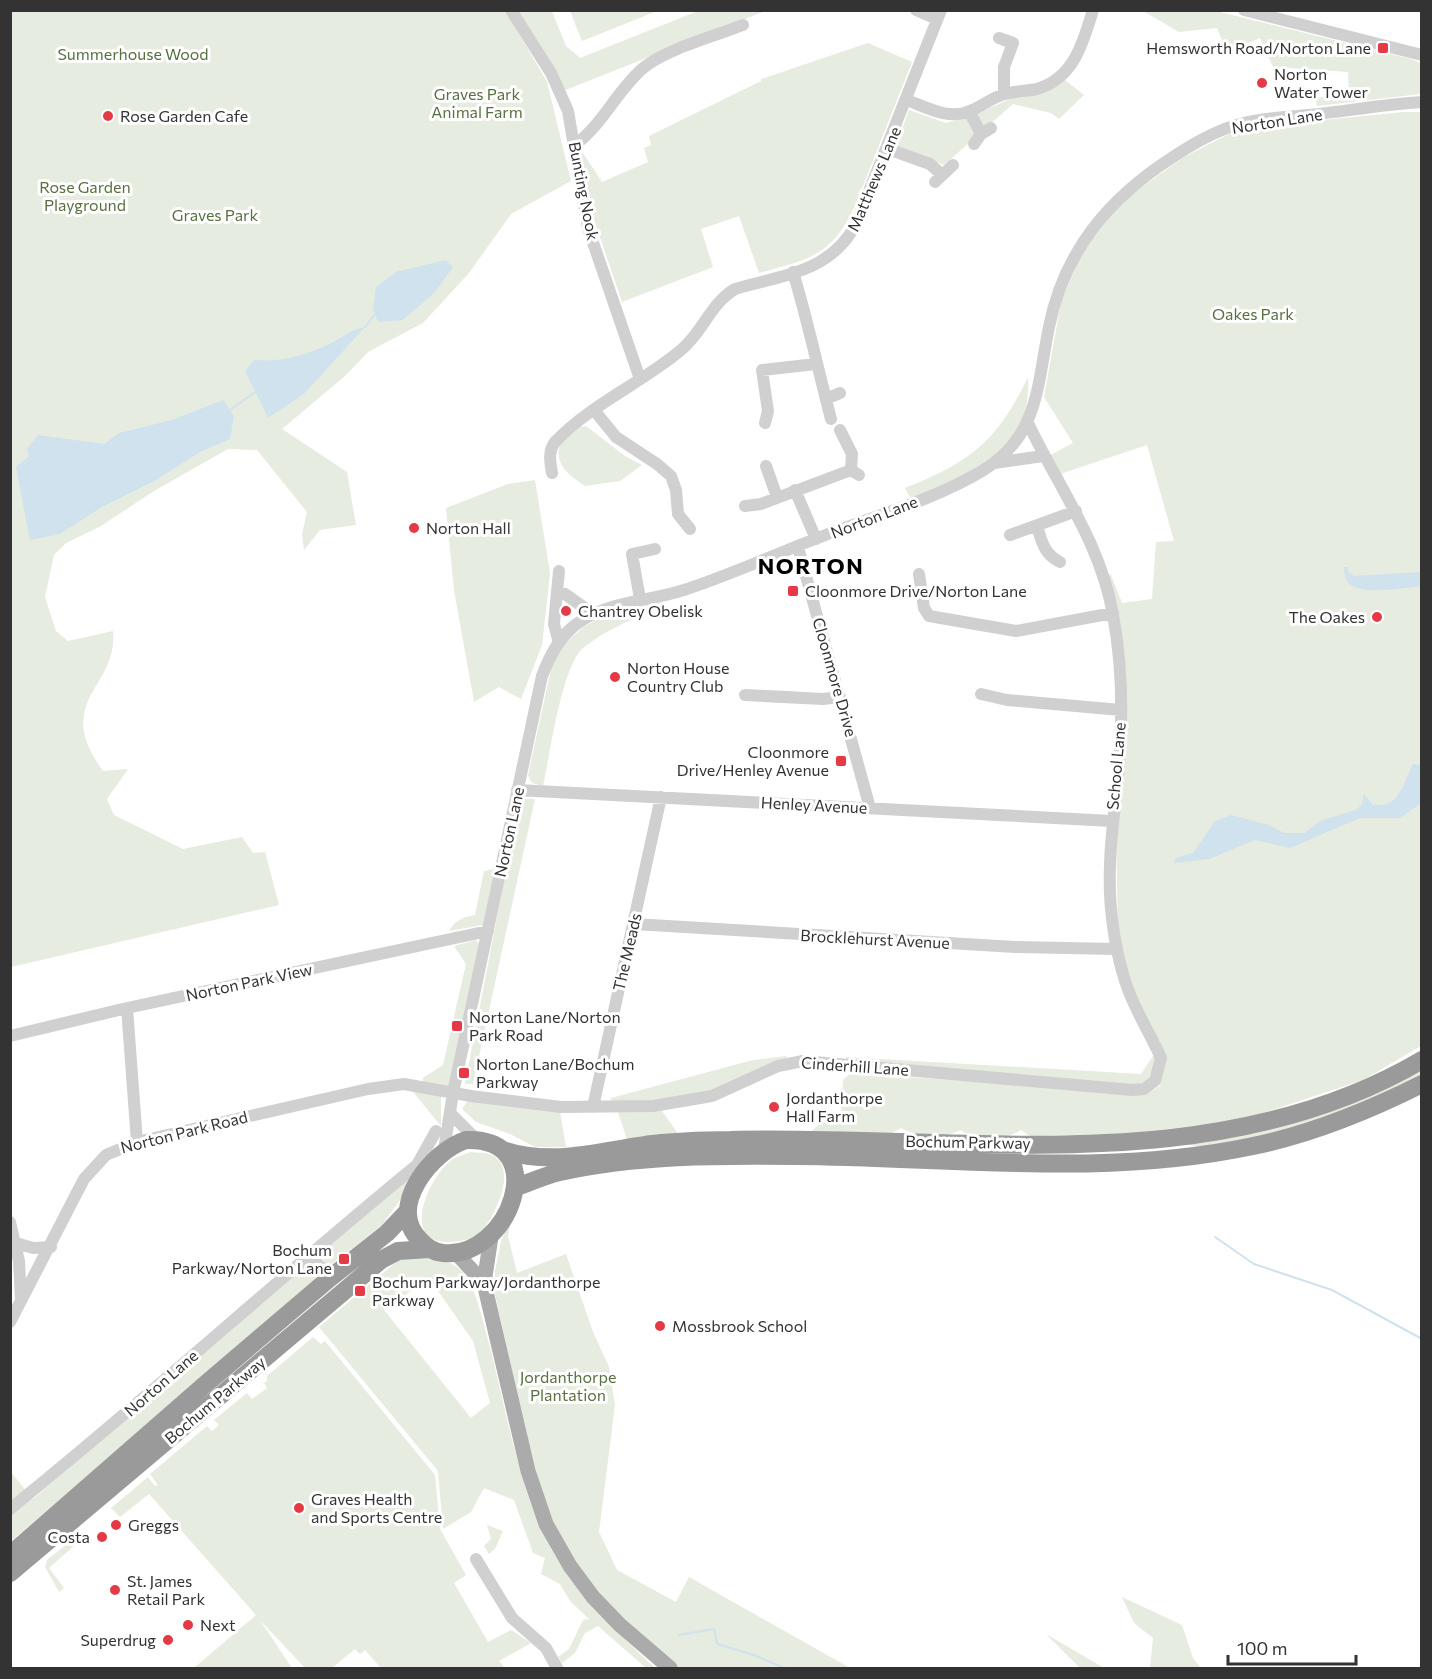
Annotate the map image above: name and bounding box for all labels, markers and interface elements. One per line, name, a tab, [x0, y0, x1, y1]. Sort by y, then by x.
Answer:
place label: Hemsworth Road/Norton Lane	[1146, 38, 1371, 57]
marker: Hemsworth Road/Norton Lane	[1376, 41, 1390, 55]
park label: Summerhouse Wood	[57, 44, 209, 63]
place label: Norton Water Tower	[1274, 64, 1368, 101]
marker: Norton Water Tower	[1255, 76, 1269, 90]
park label: Graves Park Animal Farm	[431, 84, 523, 121]
street label: Norton Lane	[1230, 104, 1324, 137]
place label: Rose Garden Cafe	[120, 106, 248, 125]
marker: Rose Garden Cafe	[101, 109, 115, 123]
street label: Matthews Lane	[843, 123, 904, 234]
street label: Bunting Nook	[566, 140, 603, 242]
park label: Rose Garden Playground	[39, 177, 131, 214]
park label: Graves Park	[172, 205, 258, 224]
park label: Oakes Park	[1212, 304, 1294, 323]
street label: Norton Lane	[828, 491, 920, 542]
place label: Norton Hall	[426, 518, 511, 537]
marker: Norton Hall	[407, 521, 421, 535]
district label: NORTON	[758, 552, 864, 579]
place label: Cloonmore Drive/Norton Lane	[805, 581, 1027, 600]
marker: Cloonmore Drive/Norton Lane	[786, 584, 800, 598]
place label: Chantrey Obelisk	[578, 601, 703, 620]
marker: Chantrey Obelisk	[559, 604, 573, 618]
place label: The Oakes	[1289, 607, 1365, 626]
marker: The Oakes	[1370, 610, 1384, 624]
street label: Cloonmore Drive	[809, 615, 862, 739]
place label: Norton House Country Club	[627, 658, 729, 695]
marker: Norton House Country Club	[608, 670, 622, 684]
street label: School Lane	[1102, 721, 1129, 811]
place label: Cloonmore Drive/Henley Avenue	[677, 742, 829, 779]
marker: Cloonmore Drive/Henley Avenue	[834, 754, 848, 768]
street label: Norton Lane	[490, 785, 527, 879]
street label: Henley Avenue	[760, 792, 868, 817]
street label: The Meads	[608, 911, 645, 993]
street label: Brocklehurst Avenue	[800, 925, 950, 952]
street label: Norton Park View	[184, 959, 314, 1004]
place label: Norton Lane/Norton Park Road	[469, 1007, 621, 1044]
marker: Norton Lane/Norton Park Road	[450, 1019, 464, 1033]
street label: Cinderhill Lane	[801, 1052, 910, 1079]
place label: Norton Lane/Bochum Parkway	[476, 1054, 634, 1091]
marker: Norton Lane/Bochum Parkway	[457, 1066, 471, 1080]
place label: Jordanthorpe Hall Farm	[786, 1088, 883, 1125]
marker: Jordanthorpe Hall Farm	[767, 1100, 781, 1114]
street label: Norton Park Road	[118, 1107, 249, 1156]
street label: Bochum Parkway	[905, 1131, 1031, 1152]
place label: Bochum Parkway/Norton Lane	[172, 1240, 332, 1277]
marker: Bochum Parkway/Norton Lane	[337, 1252, 351, 1266]
place label: Bochum Parkway/Jordanthorpe Parkway	[372, 1272, 601, 1309]
marker: Bochum Parkway/Jordanthorpe Parkway	[353, 1284, 367, 1298]
place label: Mossbrook School	[672, 1316, 807, 1335]
marker: Mossbrook School	[653, 1319, 667, 1333]
street label: Norton Lane	[120, 1345, 201, 1420]
street label: Bochum Parkway	[160, 1352, 269, 1447]
park label: Jordanthorpe Plantation	[520, 1367, 616, 1404]
place label: Graves Health and Sports Centre	[311, 1489, 442, 1526]
marker: Graves Health and Sports Centre	[292, 1501, 306, 1515]
place label: Greggs	[128, 1515, 179, 1534]
marker: Greggs	[109, 1518, 123, 1532]
place label: Costa	[47, 1527, 90, 1546]
marker: Costa	[95, 1530, 109, 1544]
place label: St. James Retail Park	[127, 1571, 205, 1608]
marker: St. James Retail Park	[108, 1583, 122, 1597]
place label: Next	[200, 1615, 236, 1634]
marker: Next	[181, 1618, 195, 1632]
scale bar	[1228, 1628, 1356, 1666]
place label: Superdrug	[80, 1630, 156, 1649]
marker: Superdrug	[161, 1633, 175, 1647]
text: 100 m	[1237, 1637, 1287, 1659]

